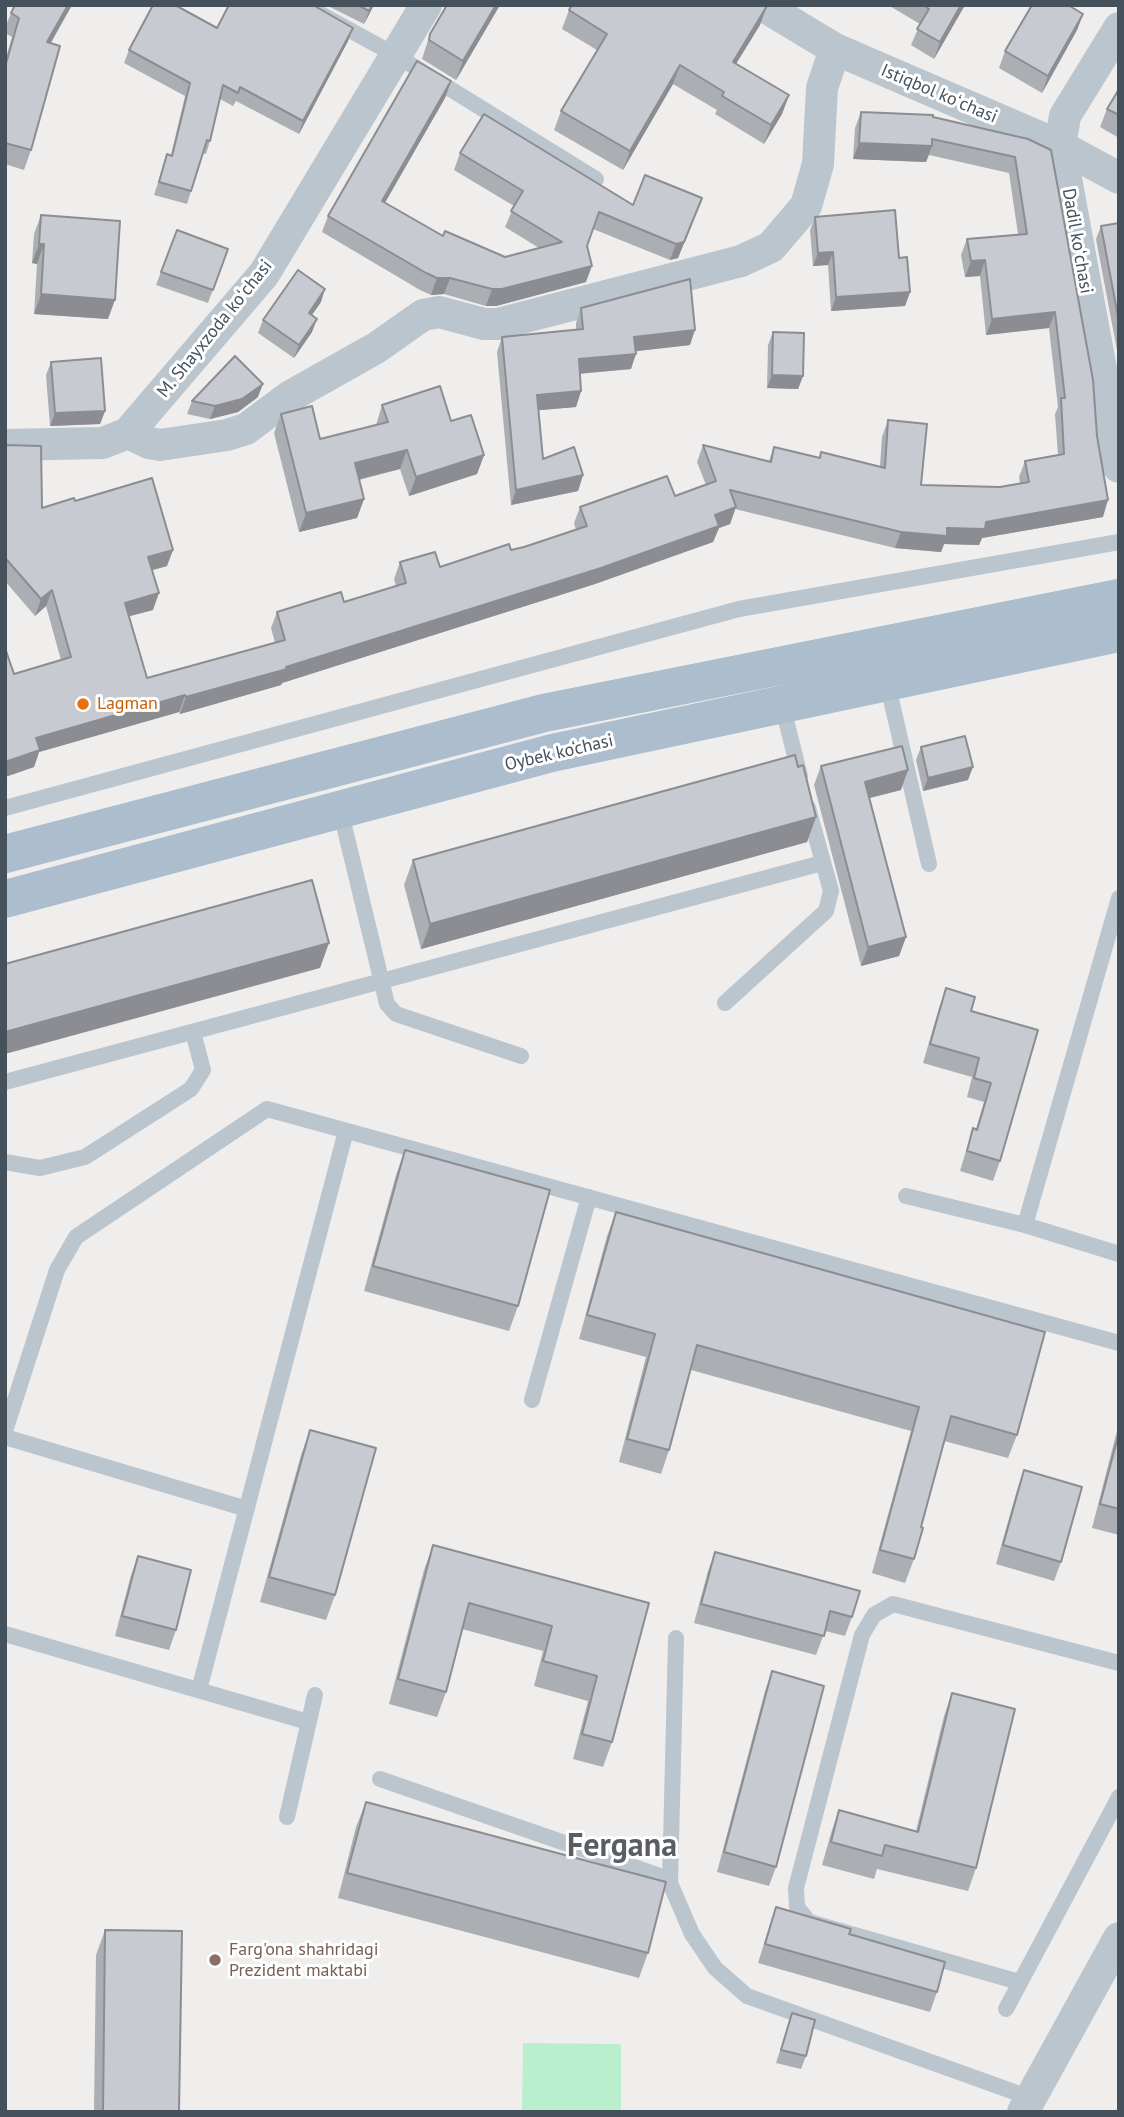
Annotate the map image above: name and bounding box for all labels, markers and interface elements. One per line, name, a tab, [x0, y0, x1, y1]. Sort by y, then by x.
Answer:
street label: Istiqbol koʻchasi	[878, 60, 1000, 128]
street label: Dadil koʻchasi	[1057, 187, 1097, 295]
street label: M. Shayxzoda koʻchasi	[153, 256, 277, 402]
place label: Lagman	[97, 693, 158, 715]
marker: Lagman	[75, 696, 91, 712]
street label: Oybek ko‘chasi	[503, 730, 615, 776]
district label: Fergana	[567, 1828, 677, 1866]
place label: Farg'ona shahridagi Prezident maktabi	[229, 1939, 379, 1982]
marker: Farg'ona shahridagi Prezident maktabi	[207, 1952, 223, 1968]

